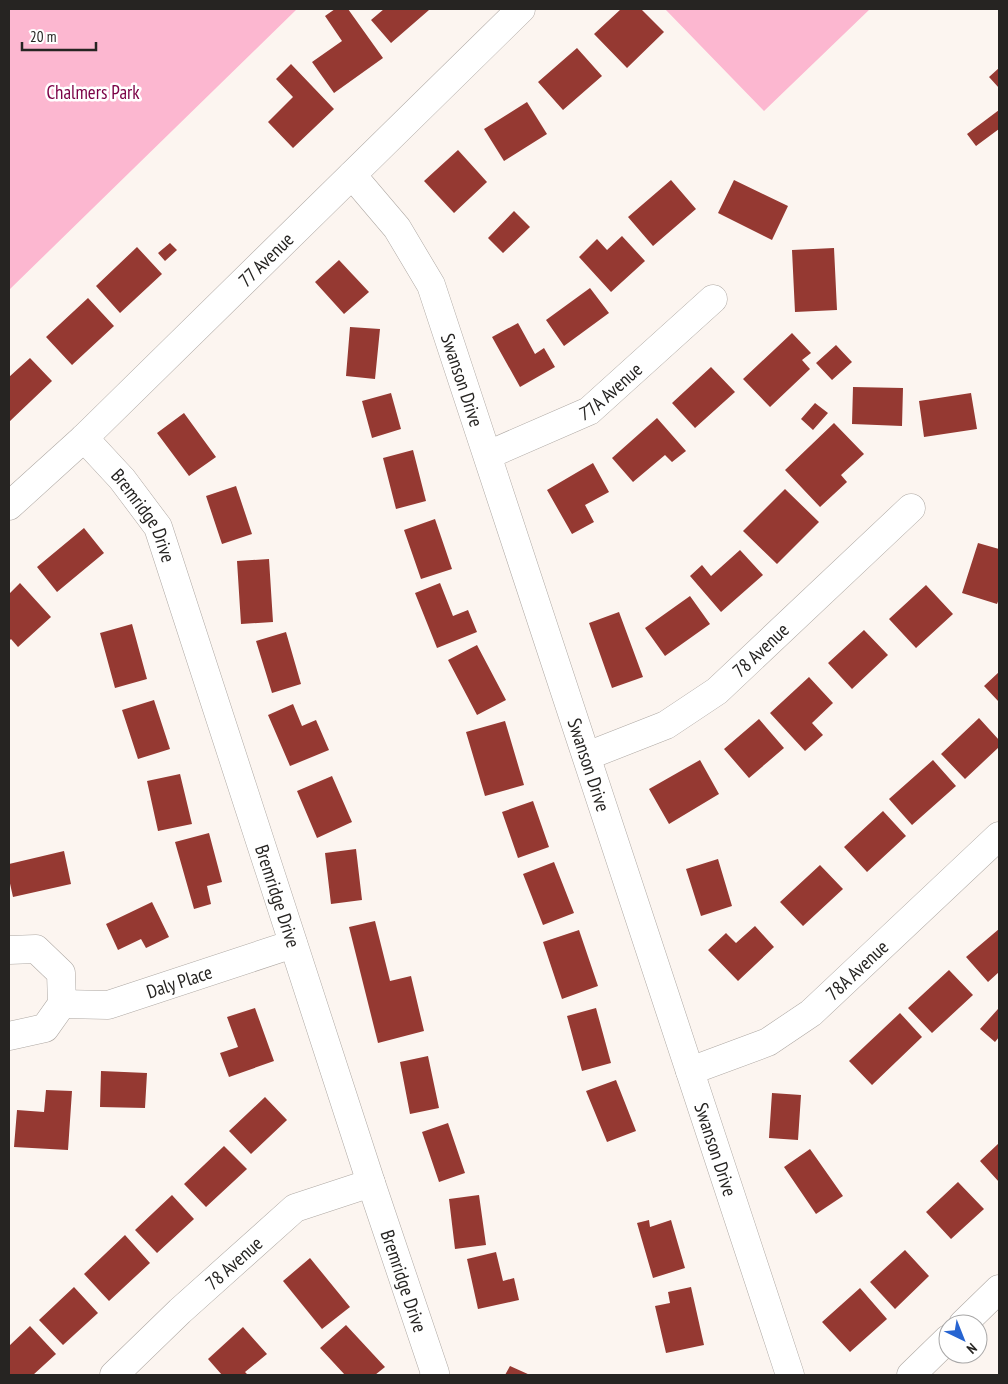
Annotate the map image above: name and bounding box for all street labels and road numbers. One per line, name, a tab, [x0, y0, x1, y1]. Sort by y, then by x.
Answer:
street label: 77 Avenue	[233, 227, 299, 292]
street label: Swanson Drive	[436, 330, 489, 430]
street label: 77A Avenue	[575, 357, 647, 426]
street label: Bremridge Drive	[106, 463, 181, 565]
street label: 78 Avenue	[727, 618, 794, 682]
street label: Swanson Drive	[562, 715, 616, 815]
street label: Bremridge Drive	[250, 842, 306, 951]
street label: 78A Avenue	[821, 935, 893, 1005]
street label: Daly Place	[143, 959, 215, 1003]
street label: Swanson Drive	[689, 1100, 742, 1199]
street label: Bremridge Drive	[376, 1227, 432, 1335]
street label: 78 Avenue	[200, 1231, 267, 1295]

